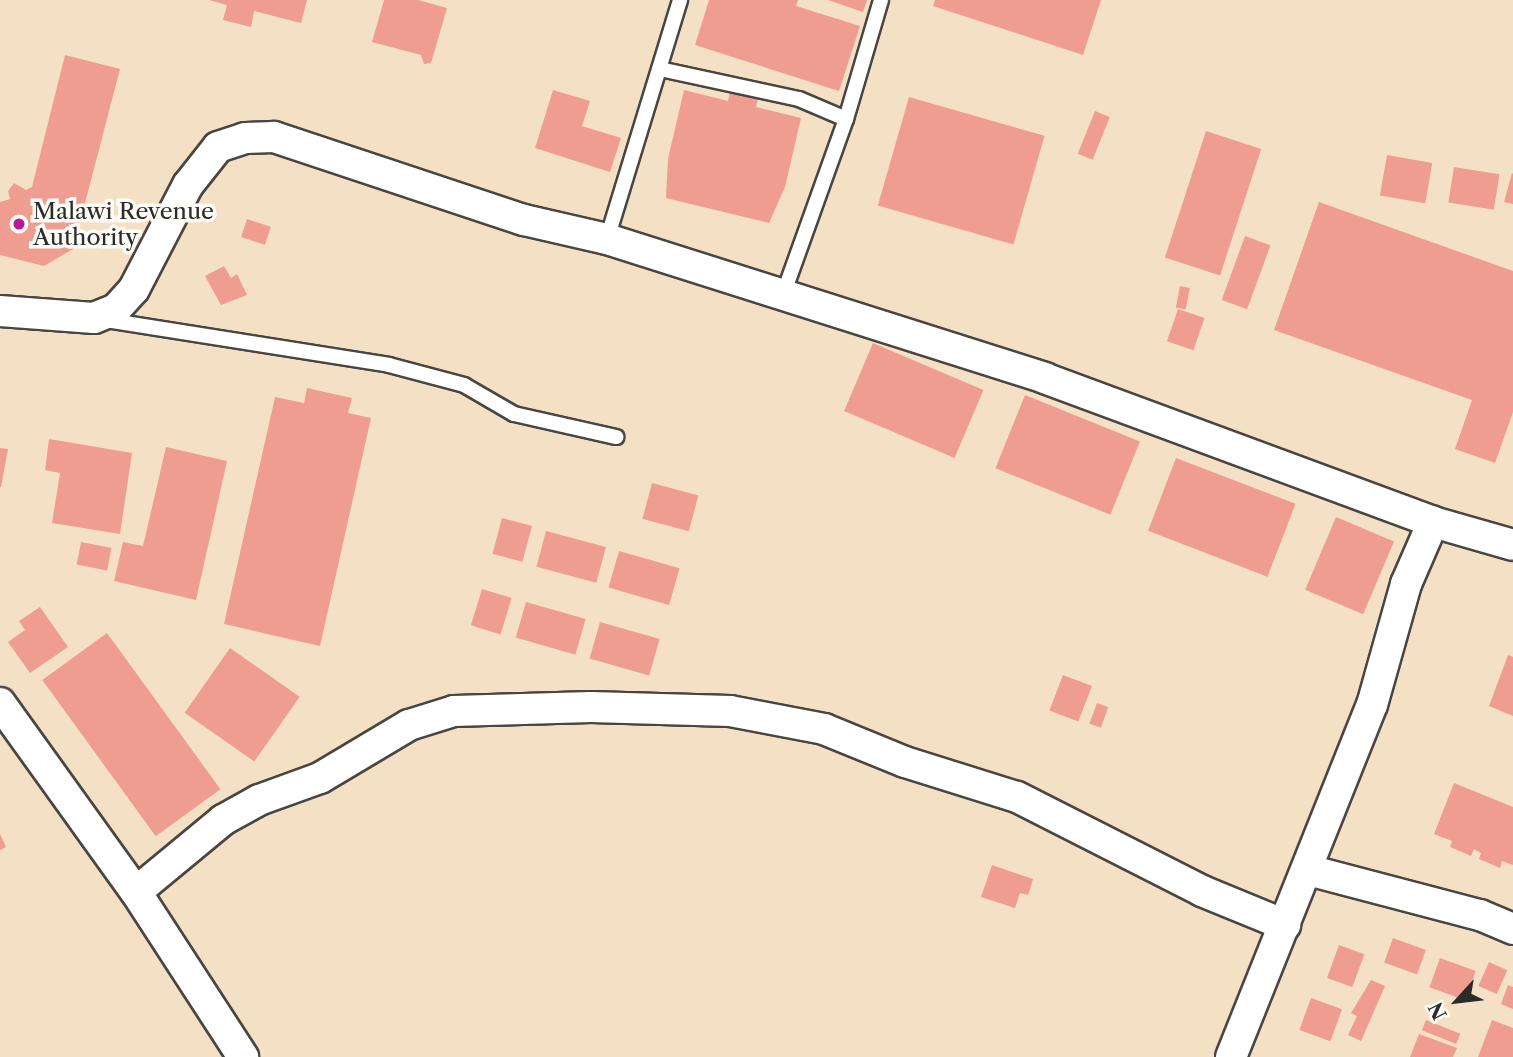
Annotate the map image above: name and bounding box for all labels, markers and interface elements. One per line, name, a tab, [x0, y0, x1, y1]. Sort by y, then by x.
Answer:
place label: Malawi Revenue Authority	[33, 197, 214, 251]
marker: Malawi Revenue Authority	[11, 216, 27, 232]
north arrow	[1422, 966, 1492, 1036]
text: N	[1424, 998, 1452, 1023]

